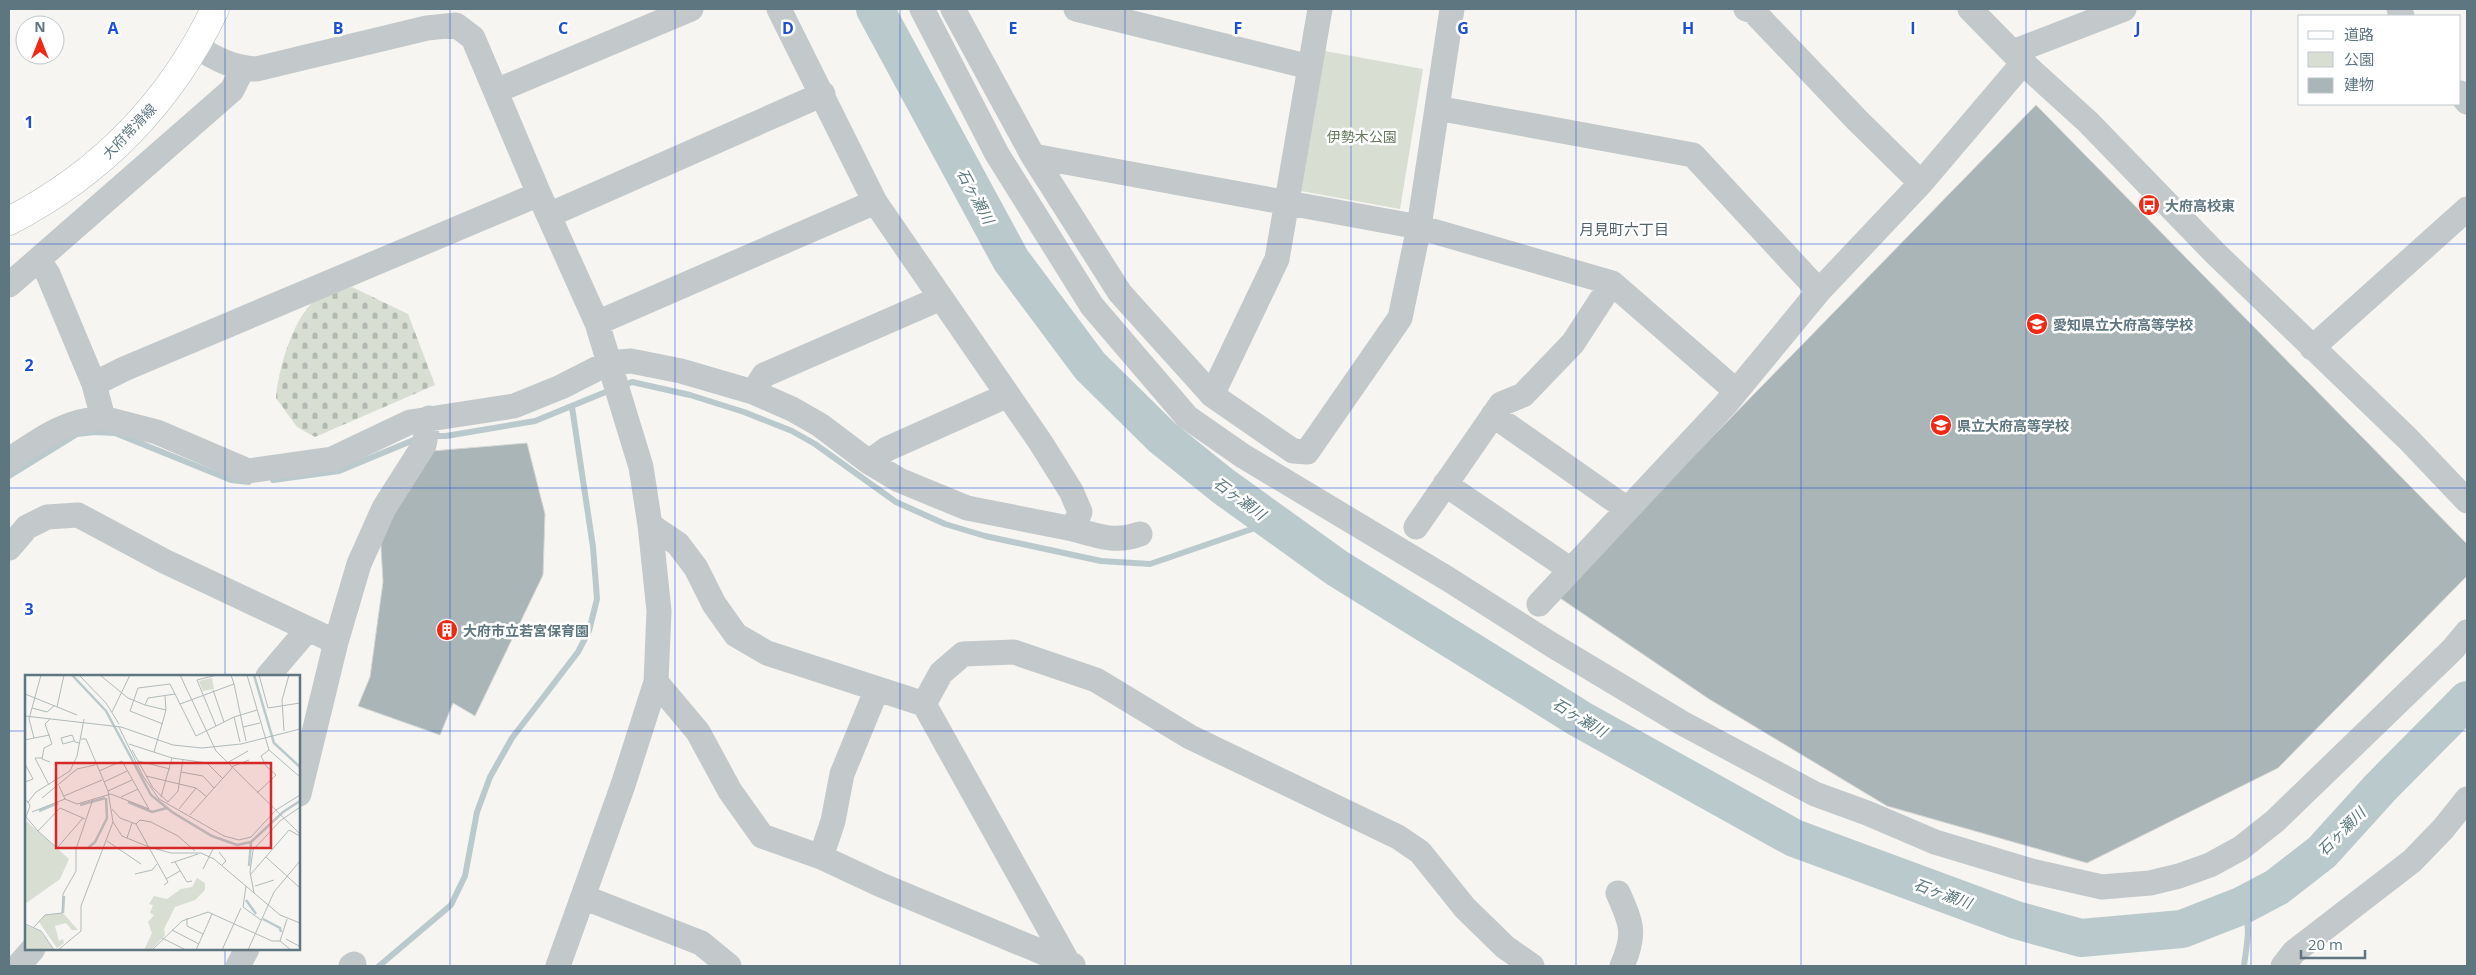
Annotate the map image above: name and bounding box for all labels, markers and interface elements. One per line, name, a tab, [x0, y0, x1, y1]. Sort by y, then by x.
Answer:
north arrow	[15, 15, 65, 65]
legend	[2298, 15, 2461, 105]
text: N	[34, 17, 46, 36]
text: A	[107, 17, 119, 39]
text: B	[333, 17, 343, 39]
text: C	[558, 17, 568, 39]
text: D	[782, 17, 794, 39]
text: E	[1009, 17, 1018, 39]
text: F	[1234, 17, 1242, 39]
text: G	[1457, 17, 1469, 39]
text: H	[1682, 17, 1694, 39]
text: I	[1910, 17, 1916, 39]
text: J	[2133, 17, 2141, 39]
text: 道路	[2344, 24, 2374, 44]
text: 公園	[2344, 49, 2374, 69]
text: 建物	[2344, 74, 2374, 94]
street label: 大府常滑線	[98, 99, 160, 163]
text: 1	[24, 111, 34, 133]
park label: 伊勢木公園	[1327, 127, 1397, 146]
water label: 石ヶ瀬川	[953, 165, 1000, 229]
bus stop icon: 大府高校東	[2137, 193, 2161, 217]
place label: 大府高校東	[2165, 196, 2235, 215]
district label: 月見町六丁目	[1579, 219, 1669, 239]
school or university icon: 愛知県立大府高等学校	[2025, 312, 2049, 336]
place label: 愛知県立大府高等学校	[2053, 315, 2193, 334]
text: 2	[24, 354, 34, 376]
school or university icon: 県立大府高等学校	[1929, 413, 1953, 437]
place label: 県立大府高等学校	[1957, 416, 2069, 435]
water label: 石ヶ瀬川	[1210, 472, 1272, 525]
text: 3	[24, 598, 34, 620]
building icon: 大府市立若宮保育園	[435, 618, 459, 642]
place label: 大府市立若宮保育園	[463, 621, 589, 640]
inset map	[25, 675, 300, 950]
water label: 石ヶ瀬川	[1549, 693, 1613, 742]
water label: 石ヶ瀬川	[2313, 801, 2371, 859]
water label: 石ヶ瀬川	[1911, 873, 1976, 913]
scale bar	[2301, 928, 2365, 960]
text: 20 m	[2308, 934, 2343, 954]

